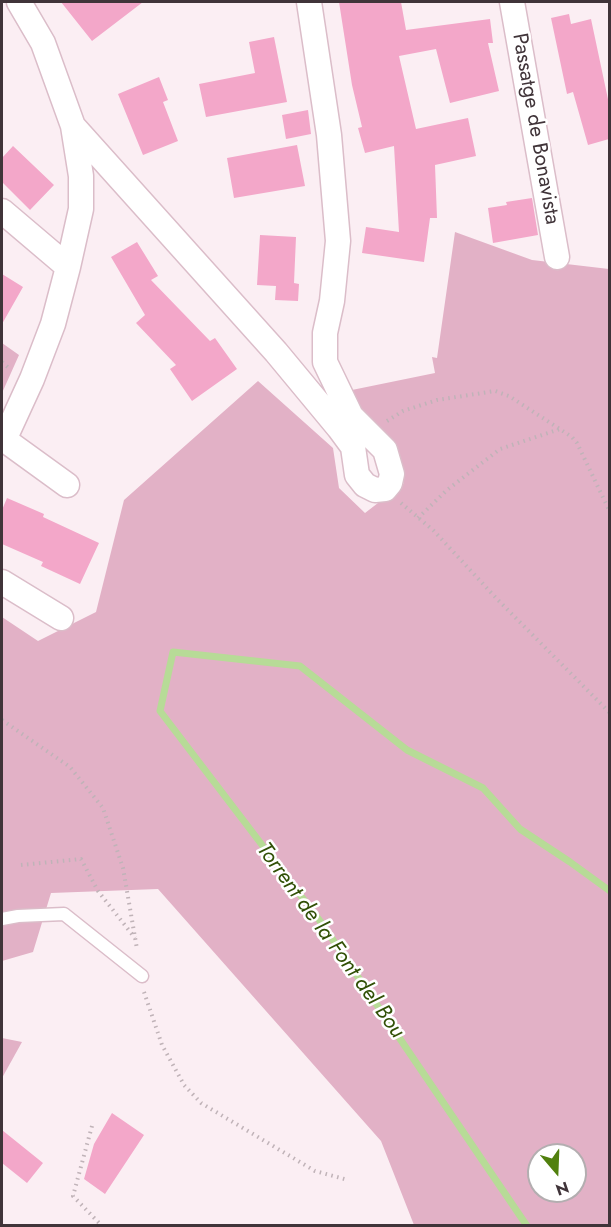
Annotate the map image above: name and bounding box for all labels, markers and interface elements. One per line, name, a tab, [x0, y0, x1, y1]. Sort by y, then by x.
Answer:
street label: Passatge de Bonavista	[506, 31, 564, 227]
water label: Torrent de la Font del Bou	[250, 838, 410, 1044]
north arrow	[527, 1143, 587, 1203]
text: N	[553, 1176, 572, 1202]

